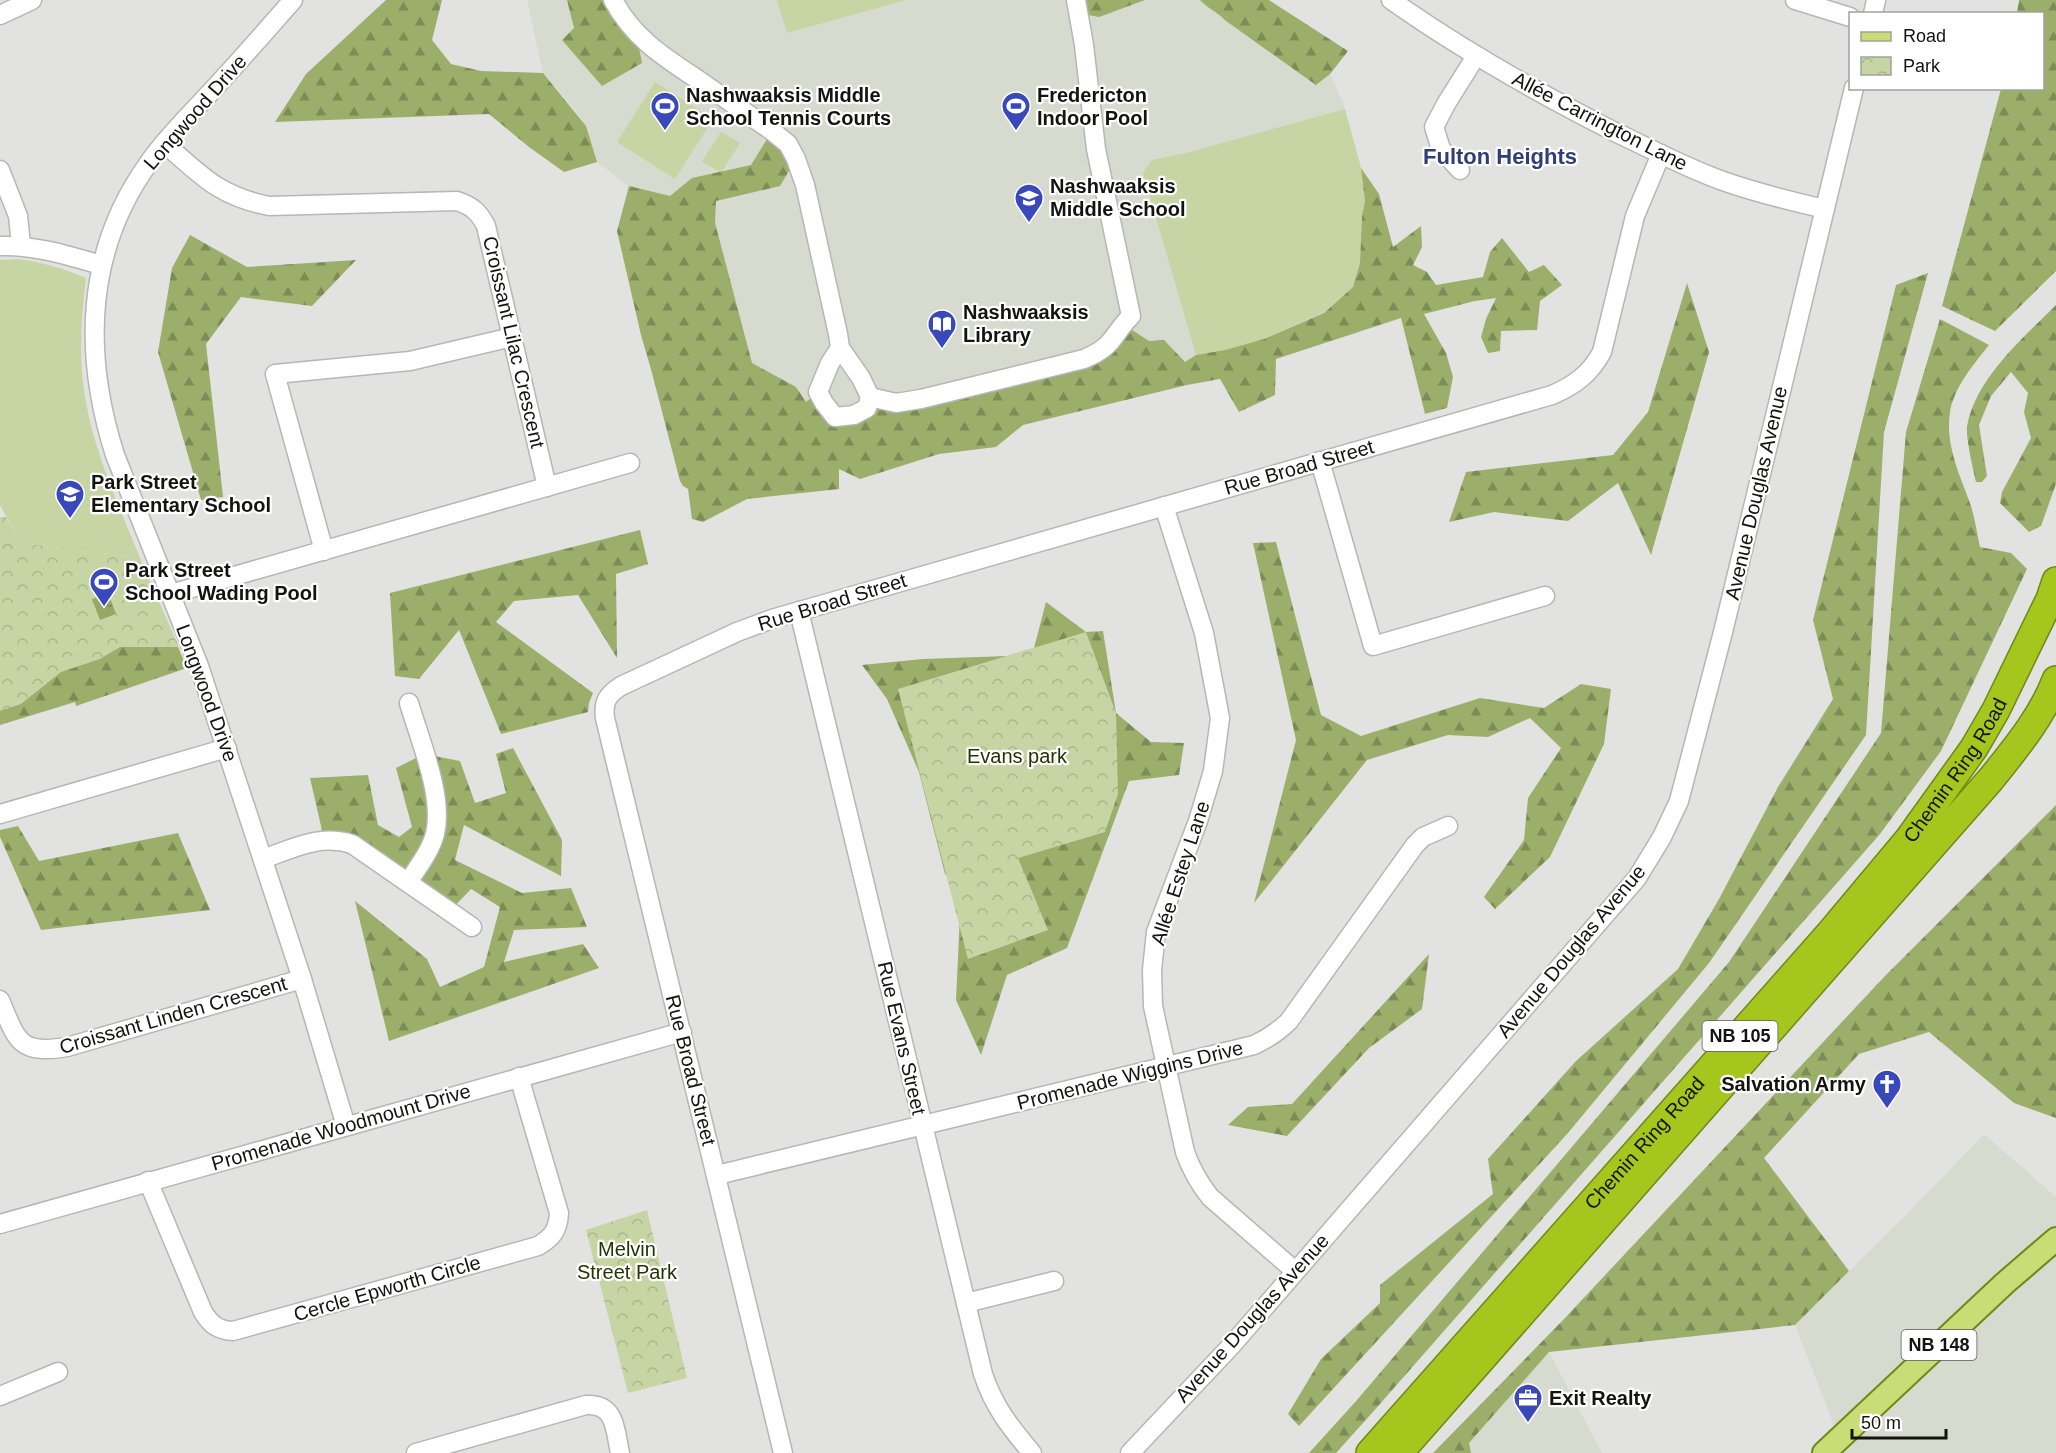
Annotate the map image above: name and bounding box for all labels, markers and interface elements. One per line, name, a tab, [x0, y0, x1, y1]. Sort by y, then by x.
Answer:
legend	[1849, 12, 2044, 90]
text: Road	[1903, 26, 1946, 46]
street label: Longwood Drive	[139, 50, 251, 174]
text: Park	[1903, 56, 1941, 76]
street label: Allée Carrington Lane	[1509, 67, 1691, 175]
place label: Nashwaaksis Middle School Tennis Courts	[686, 84, 891, 129]
place label: Fredericton Indoor Pool	[1037, 84, 1148, 129]
sports icon: Nashwaaksis Middle School Tennis Courts	[649, 90, 681, 132]
sports icon: Fredericton Indoor Pool	[1000, 90, 1032, 132]
district label: Fulton Heights	[1423, 144, 1577, 169]
place label: Nashwaaksis Middle School	[1050, 175, 1186, 220]
school or university icon: Nashwaaksis Middle School	[1013, 182, 1045, 224]
street label: Croissant Lilac Crescent	[479, 234, 549, 451]
place label: Nashwaaksis Library	[963, 301, 1089, 346]
library icon: Nashwaaksis Library	[926, 308, 958, 350]
street label: Avenue Douglas Avenue	[1721, 384, 1791, 602]
street label: Rue Broad Street	[1222, 435, 1377, 499]
place label: Park Street Elementary School	[91, 471, 271, 516]
school or university icon: Park Street Elementary School	[54, 478, 86, 520]
place label: Park Street School Wading Pool	[125, 559, 318, 604]
sports icon: Park Street School Wading Pool	[88, 566, 120, 608]
street label: Rue Broad Street	[755, 569, 910, 635]
street label: Longwood Drive	[172, 621, 242, 765]
street label: Chemin Ring Road	[1899, 695, 2011, 847]
park label: Evans park	[967, 745, 1068, 767]
street label: Allée Estey Lane	[1146, 798, 1214, 948]
street label: Avenue Douglas Avenue	[1492, 860, 1650, 1042]
street label: Rue Evans Street	[874, 959, 930, 1117]
street label: Croissant Linden Crescent	[57, 972, 290, 1058]
street label: Rue Broad Street	[662, 992, 720, 1148]
road number: NB 105	[1702, 1021, 1778, 1051]
street label: Promenade Wiggins Drive	[1015, 1036, 1245, 1114]
church icon: Salvation Army	[1871, 1068, 1903, 1110]
street label: Chemin Ring Road	[1580, 1072, 1709, 1214]
place label: Salvation Army	[1721, 1073, 1867, 1095]
street label: Promenade Woodmount Drive	[209, 1079, 473, 1175]
street label: Avenue Douglas Avenue	[1171, 1230, 1333, 1406]
park label: Melvin Street Park	[577, 1238, 678, 1283]
street label: Cercle Epworth Circle	[291, 1251, 483, 1325]
road number: NB 148	[1902, 1330, 1976, 1360]
office icon: Exit Realty	[1512, 1382, 1544, 1424]
place label: Exit Realty	[1549, 1387, 1652, 1409]
scale bar	[1852, 1402, 1946, 1440]
text: 50 m	[1861, 1413, 1901, 1433]

